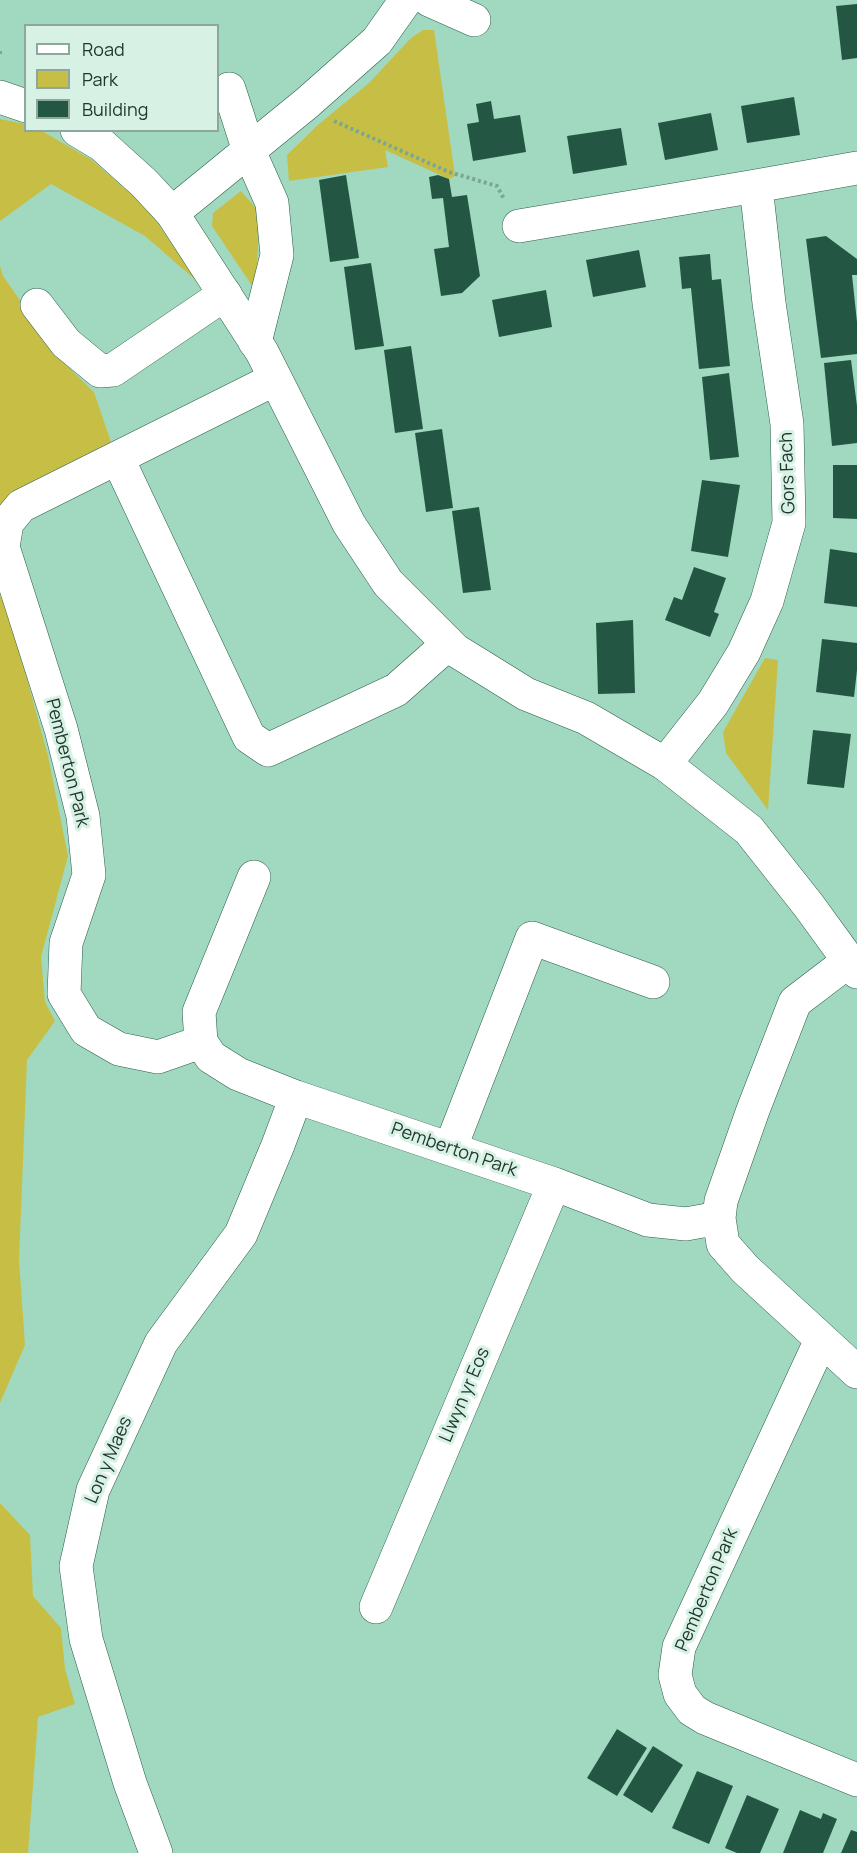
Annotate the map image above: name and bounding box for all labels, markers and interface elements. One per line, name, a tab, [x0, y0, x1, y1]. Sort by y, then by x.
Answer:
legend	[24, 24, 219, 132]
text: Road	[82, 37, 125, 61]
text: Park	[82, 67, 118, 91]
text: Building	[82, 97, 148, 121]
street label: Gors Fach	[776, 432, 800, 514]
street label: Pemberton Park	[41, 697, 93, 829]
street label: Pemberton Park	[388, 1118, 520, 1182]
street label: Llwyn yr Eos	[435, 1344, 495, 1446]
street label: Lon y Maes	[81, 1413, 137, 1507]
street label: Pemberton Park	[671, 1525, 743, 1655]

